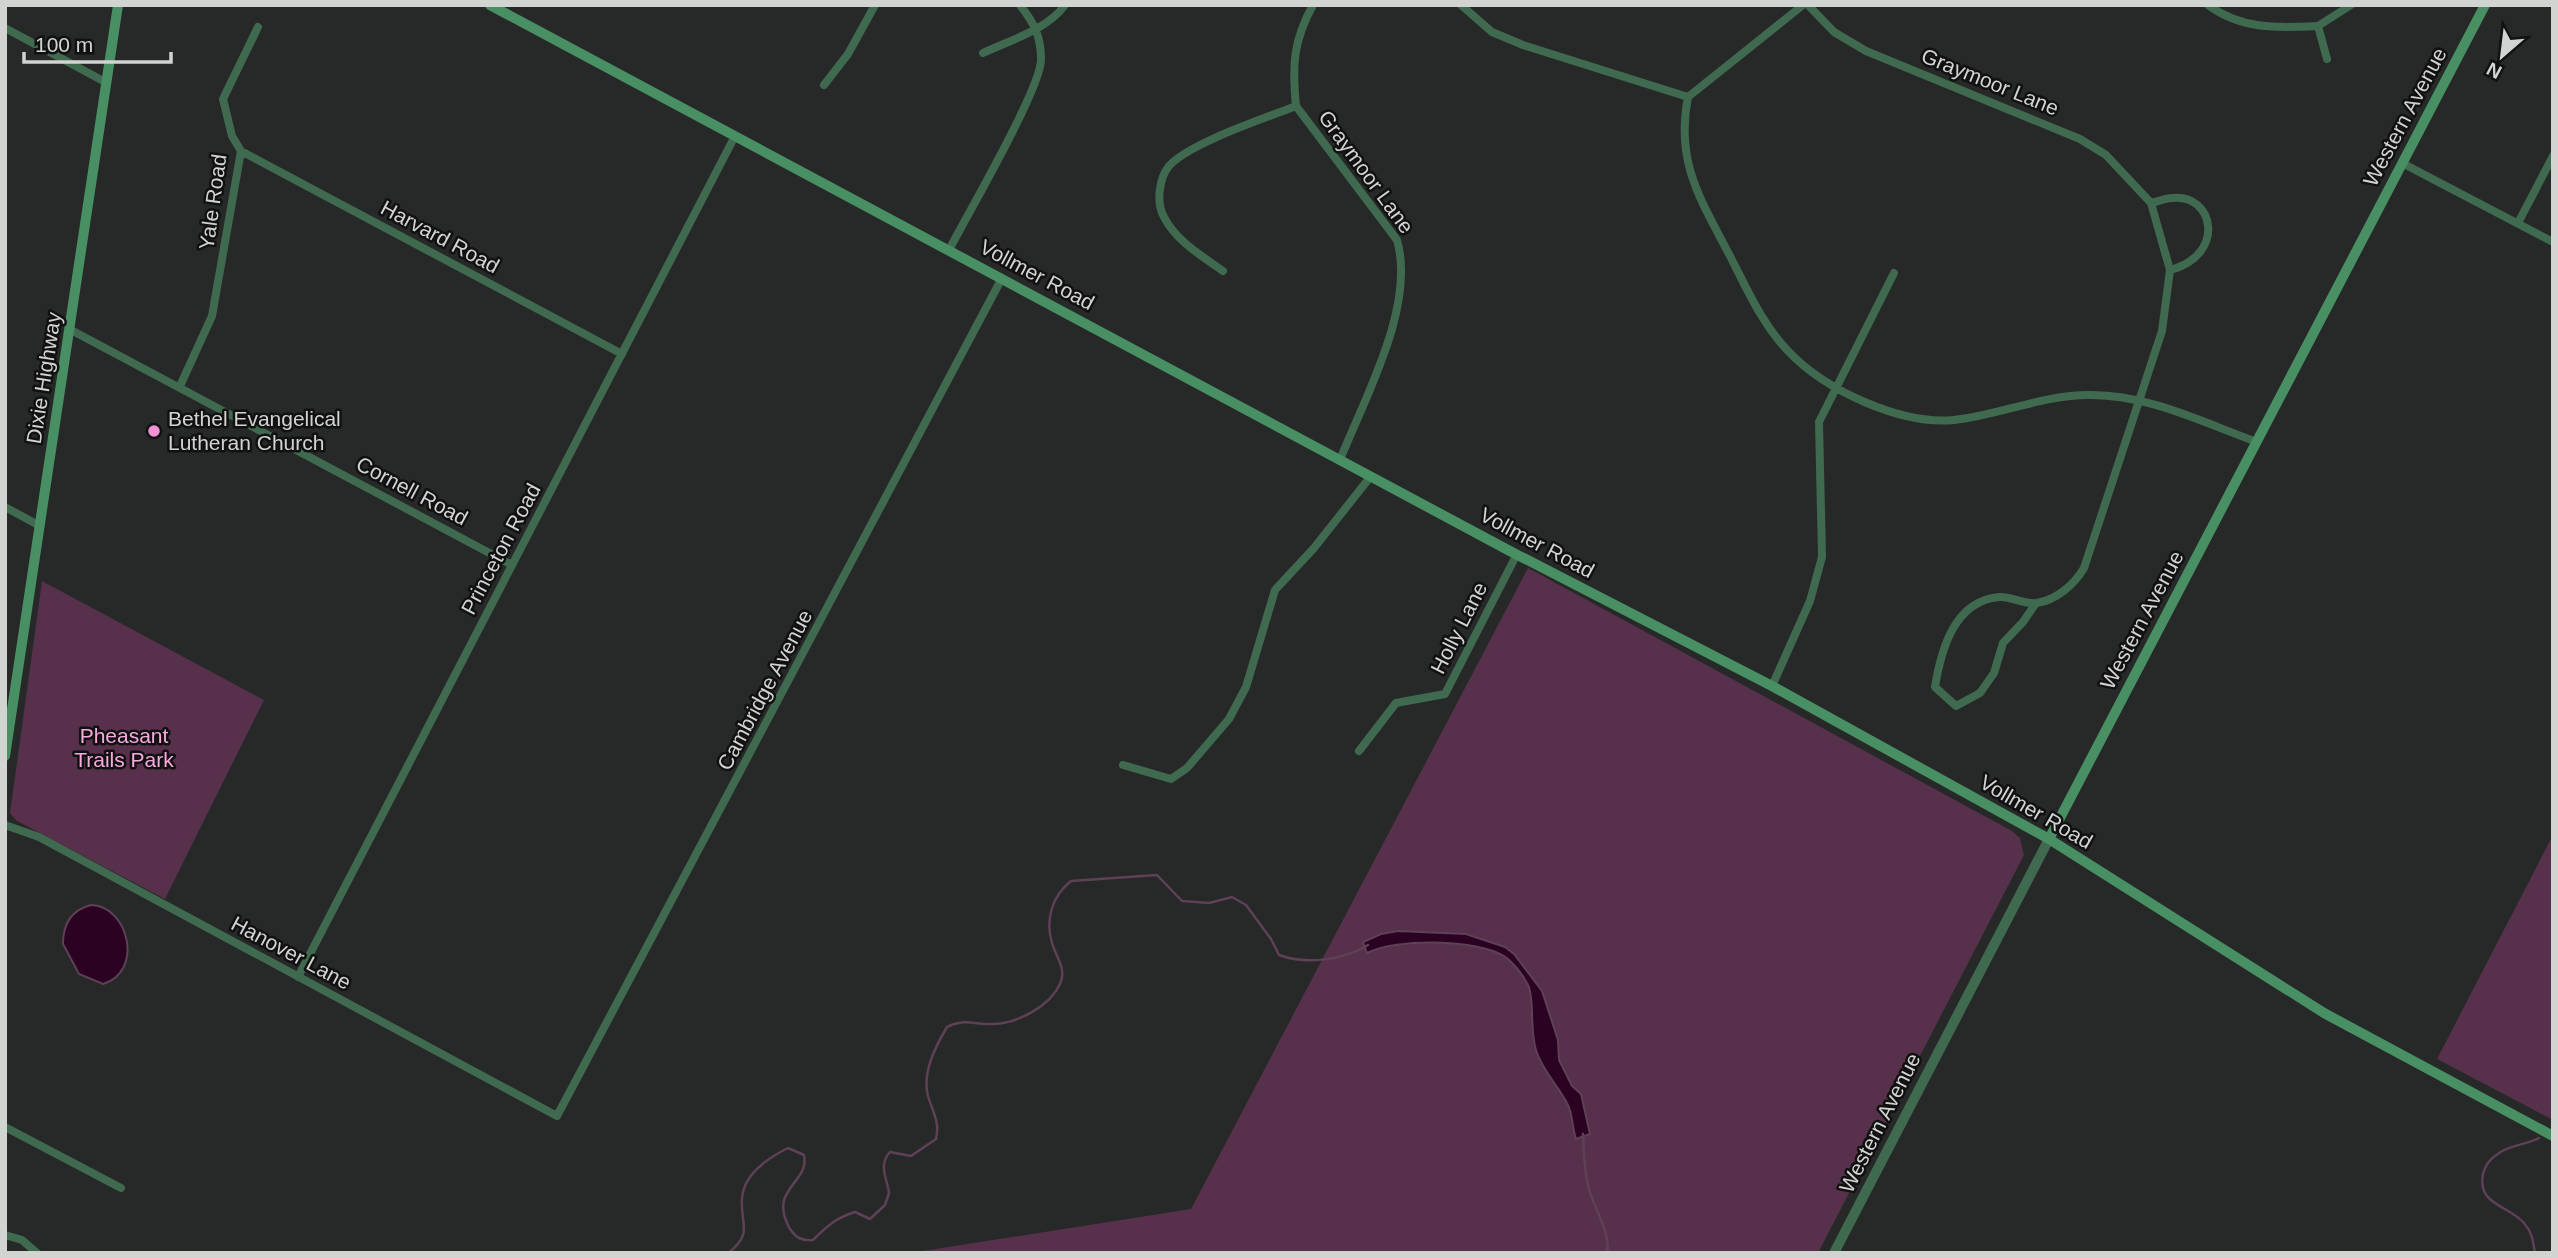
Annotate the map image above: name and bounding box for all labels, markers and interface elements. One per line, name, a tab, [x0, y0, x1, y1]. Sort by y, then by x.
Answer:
scale bar	[24, 21, 172, 65]
north arrow	[2467, 21, 2537, 91]
text: 100 m	[35, 33, 93, 56]
street label: Graymoor Lane	[1918, 44, 2062, 120]
street label: Western Avenue	[2358, 44, 2451, 190]
text: N	[2483, 58, 2505, 83]
street label: Graymoor Lane	[1314, 106, 1419, 237]
street label: Yale Road	[194, 153, 231, 251]
street label: Harvard Road	[377, 196, 503, 277]
street label: Vollmer Road	[976, 235, 1098, 314]
street label: Dixie Highway	[22, 310, 65, 445]
place label: Bethel Evangelical Lutheran Church	[168, 407, 341, 454]
marker: Bethel Evangelical Lutheran Church	[146, 423, 162, 439]
street label: Cornell Road	[353, 452, 472, 529]
street label: Princeton Road	[456, 479, 545, 618]
street label: Vollmer Road	[1476, 503, 1598, 582]
street label: Western Avenue	[2095, 547, 2188, 693]
street label: Holly Lane	[1426, 578, 1491, 677]
street label: Cambridge Avenue	[713, 606, 817, 774]
park label: Pheasant Trails Park	[74, 724, 174, 771]
street label: Vollmer Road	[1976, 770, 2097, 853]
street label: Hanover Lane	[228, 911, 355, 994]
street label: Western Avenue	[1835, 1049, 1925, 1196]

